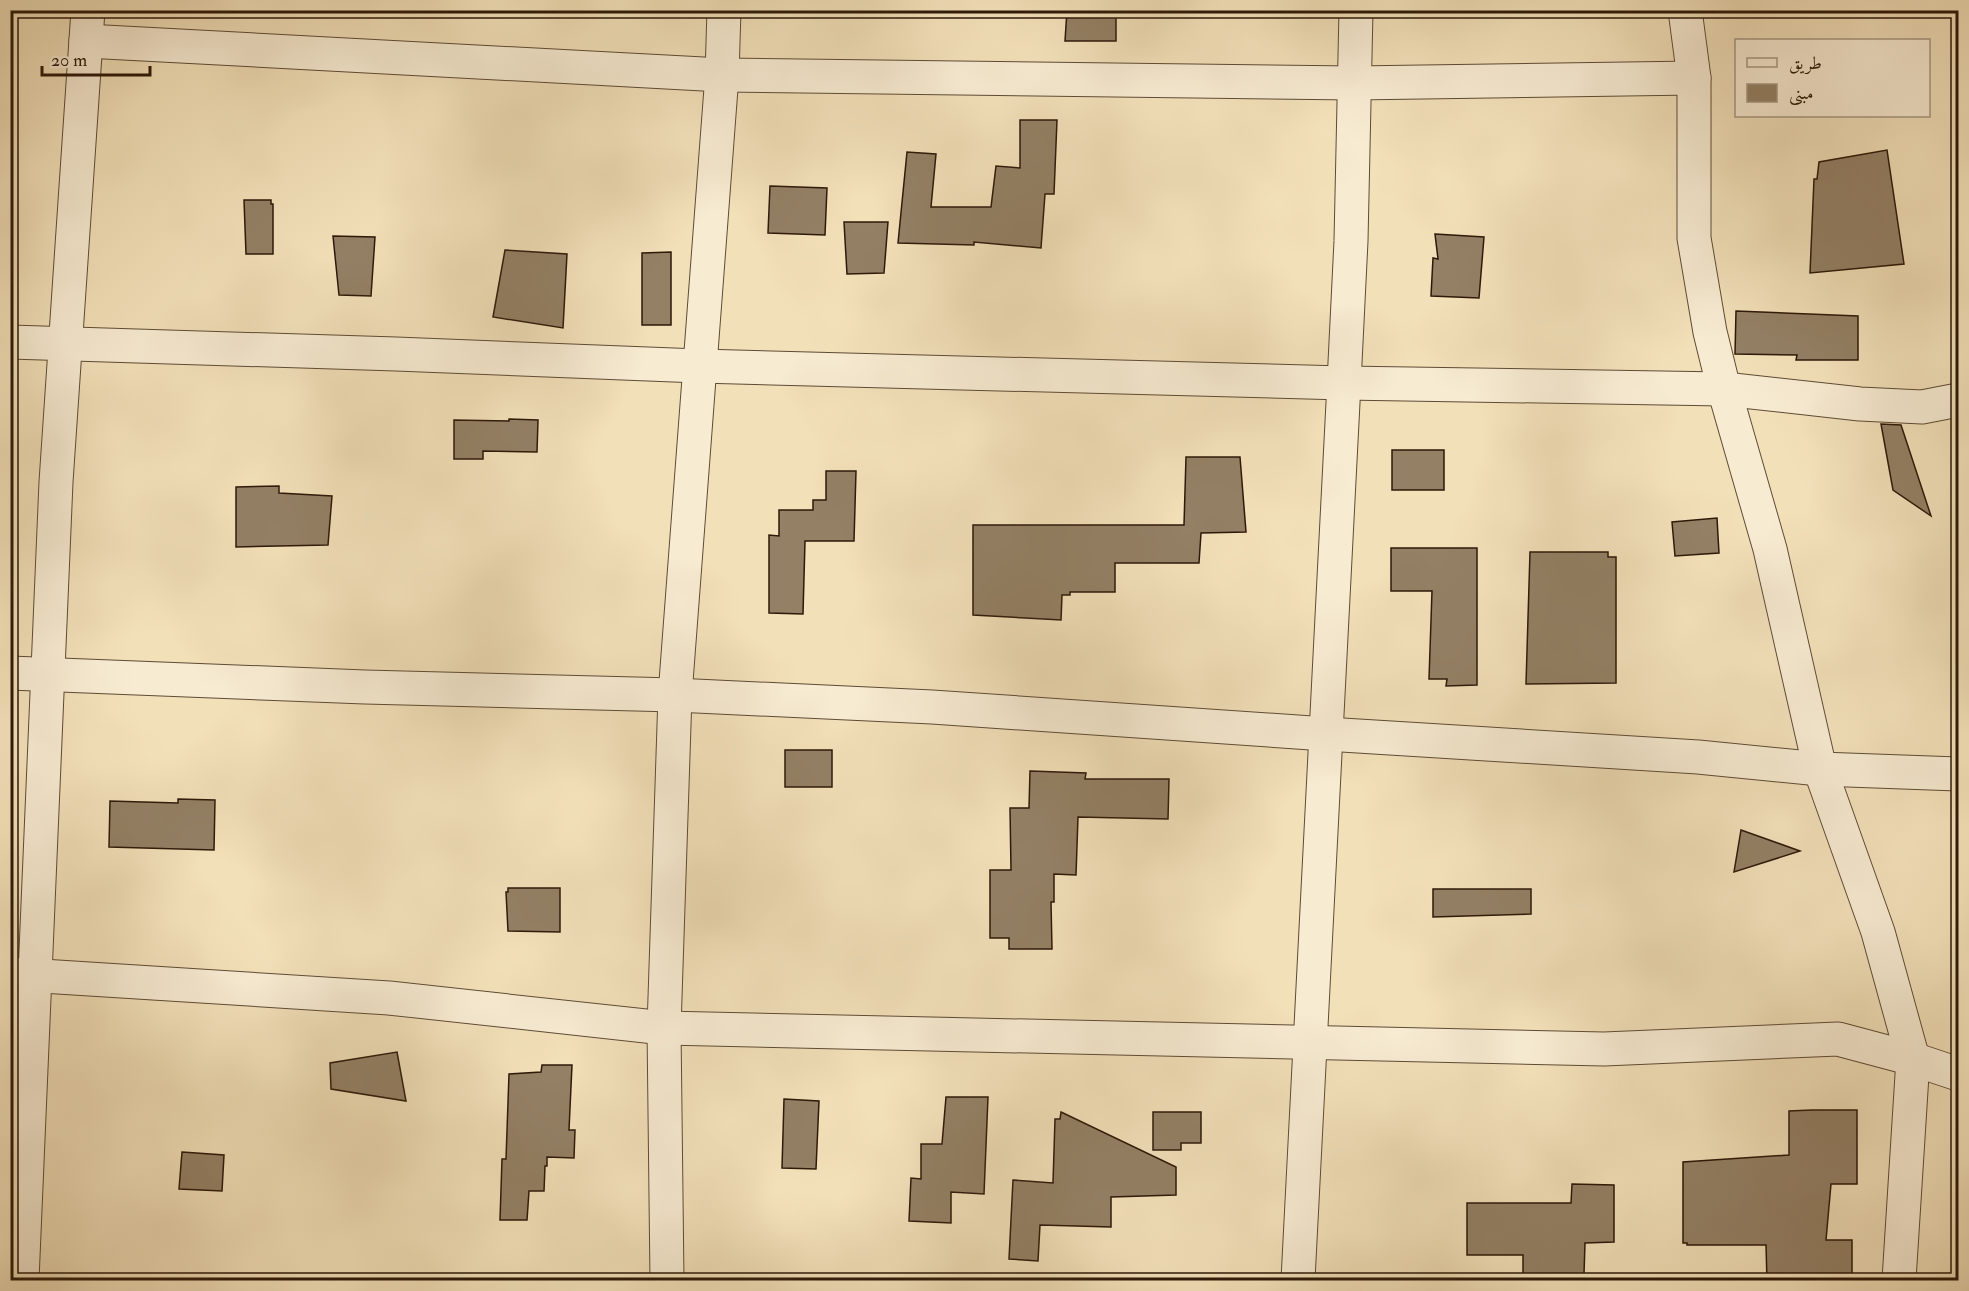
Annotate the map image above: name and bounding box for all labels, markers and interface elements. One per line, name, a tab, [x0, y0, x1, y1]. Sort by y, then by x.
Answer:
scale bar	[42, 39, 150, 77]
legend	[1735, 39, 1930, 117]
text: 20 m	[51, 49, 87, 72]
text: طريق	[1789, 52, 1822, 75]
text: مبنى	[1789, 82, 1814, 106]

